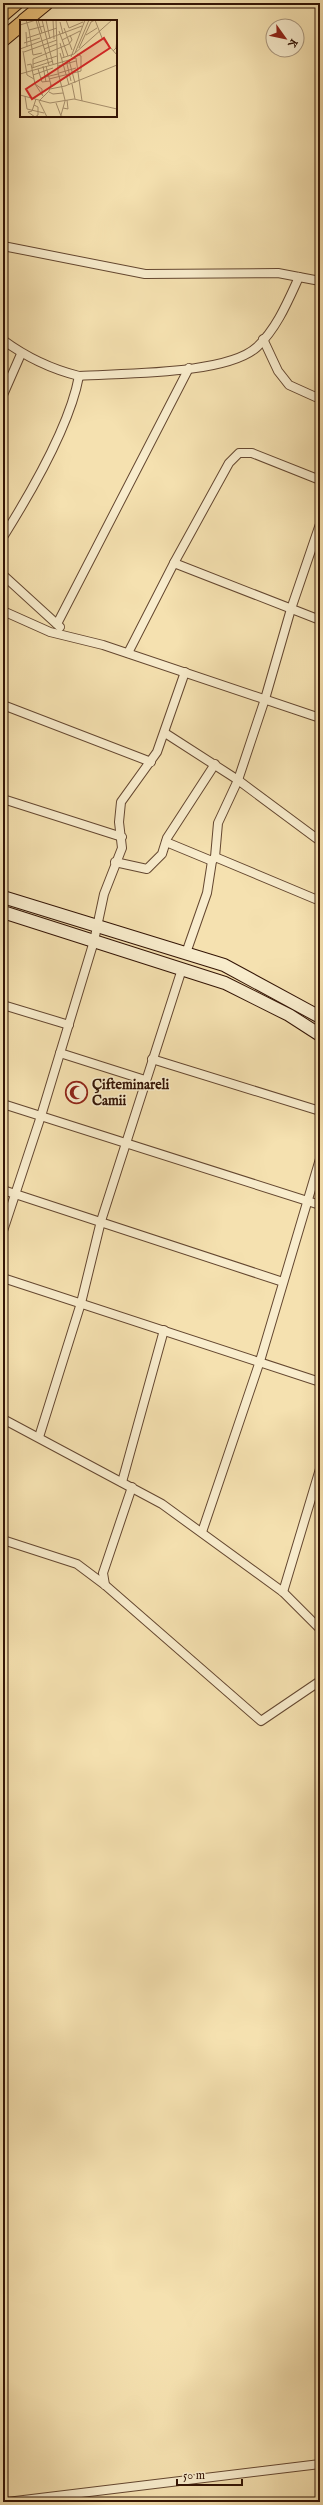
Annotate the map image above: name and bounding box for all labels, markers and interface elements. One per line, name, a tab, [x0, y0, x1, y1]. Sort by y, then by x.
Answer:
north arrow	[265, 18, 305, 58]
inset map	[20, 20, 117, 117]
text: K	[284, 36, 301, 51]
place label: Çifteminareli Camii	[92, 1076, 169, 1110]
mosque icon: Çifteminareli Camii	[64, 1080, 90, 1106]
scale bar	[177, 2461, 242, 2487]
text: 50 m	[183, 2468, 205, 2483]

